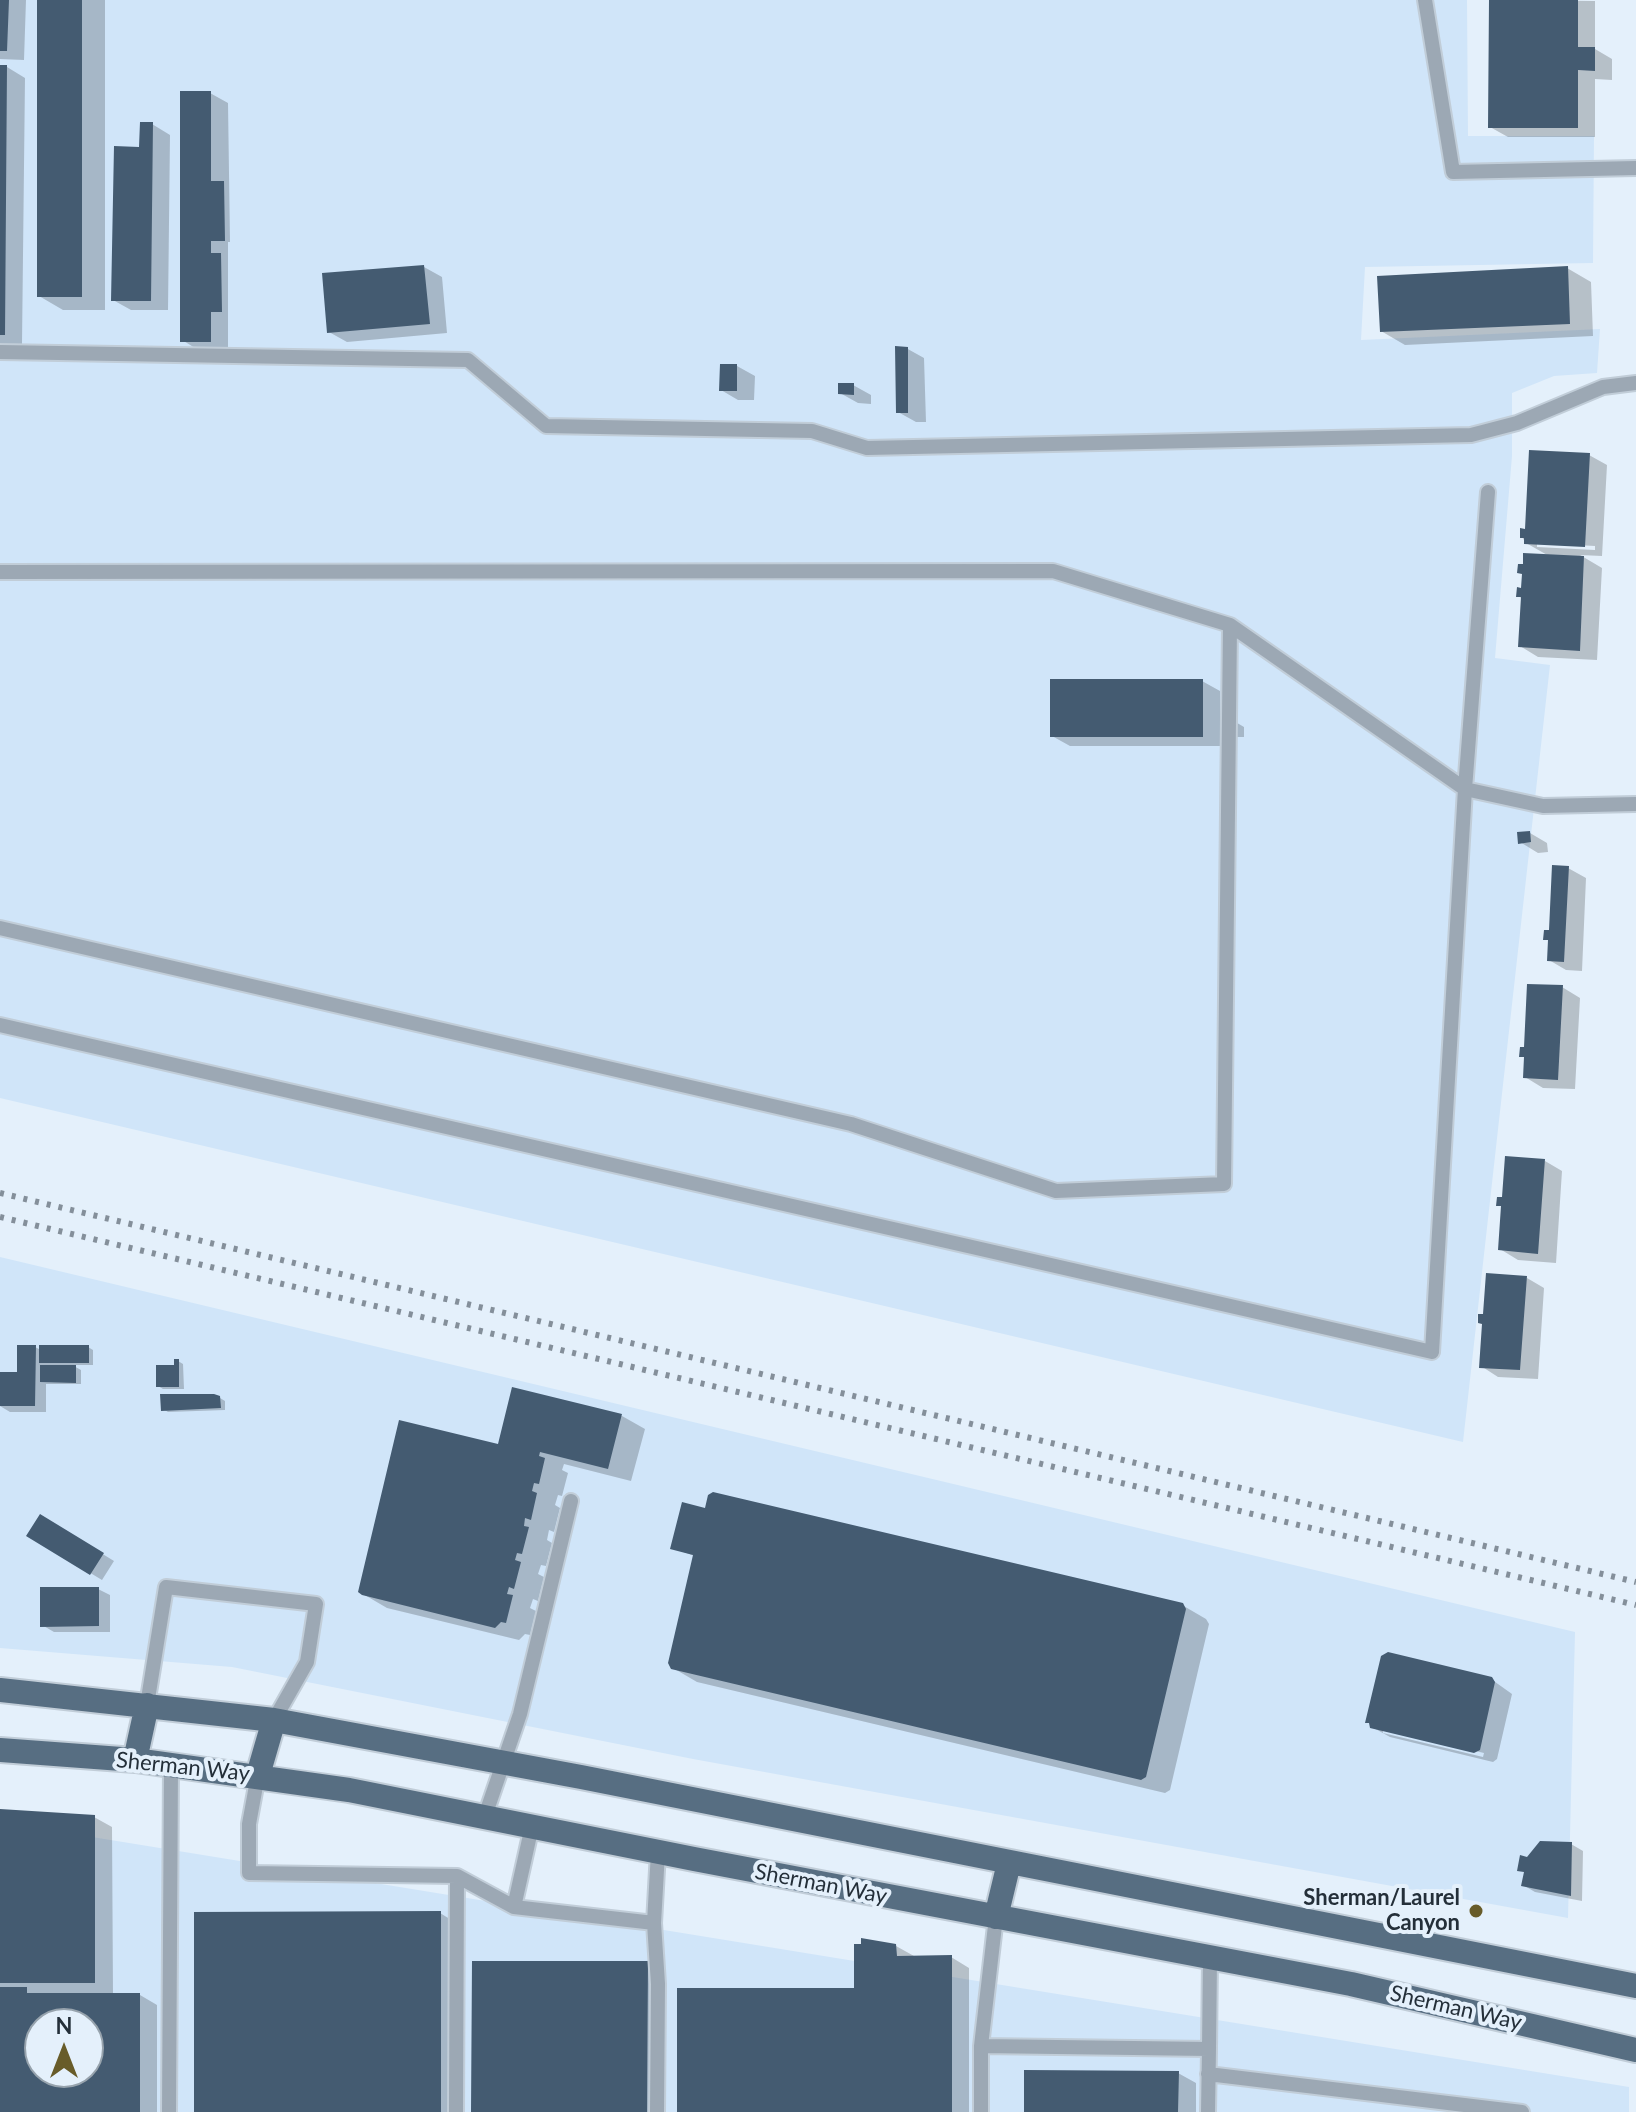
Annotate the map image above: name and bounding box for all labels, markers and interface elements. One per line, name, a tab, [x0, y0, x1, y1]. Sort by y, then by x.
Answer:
street label: Sherman Way	[115, 1747, 251, 1787]
street label: Sherman Way	[753, 1858, 889, 1910]
place label: Sherman/Laurel Canyon	[1303, 1885, 1460, 1936]
marker: Sherman/Laurel Canyon	[1467, 1902, 1485, 1920]
street label: Sherman Way	[1388, 1980, 1524, 2036]
north arrow	[24, 2008, 104, 2088]
text: N	[56, 2012, 72, 2039]

